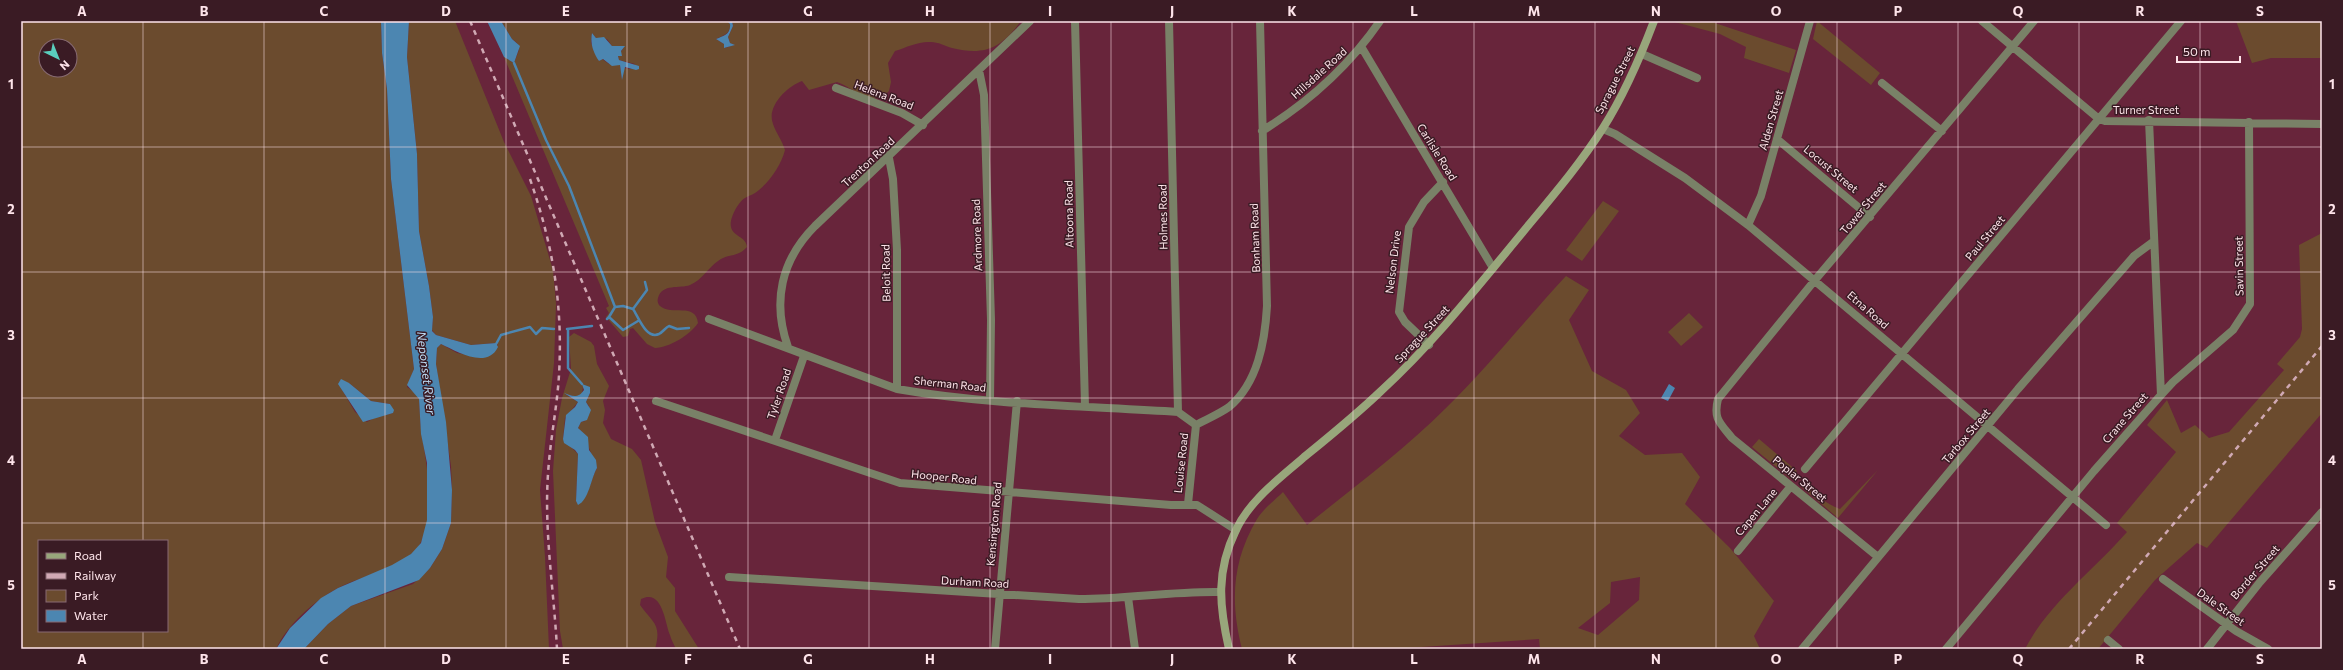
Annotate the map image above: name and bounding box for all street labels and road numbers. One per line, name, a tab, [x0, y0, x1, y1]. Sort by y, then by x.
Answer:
street label: Sprague Street	[1592, 43, 1637, 116]
street label: Hillsdale Road	[1288, 44, 1349, 101]
street label: Helena Road	[853, 77, 916, 112]
street label: Alden Street	[1756, 88, 1785, 151]
street label: Turner Street	[2113, 103, 2180, 116]
street label: Carlisle Road	[1415, 121, 1460, 183]
street label: Trenton Road	[839, 134, 897, 189]
street label: Locust Street	[1801, 142, 1862, 195]
street label: Tower Street	[1837, 178, 1889, 237]
street label: Altoona Road	[1061, 180, 1076, 248]
street label: Holmes Road	[1155, 184, 1170, 250]
street label: Ardmore Road	[969, 199, 984, 271]
street label: Bonham Road	[1247, 203, 1262, 273]
street label: Paul Street	[1962, 212, 2008, 263]
street label: Nelson Drive	[1382, 229, 1403, 294]
street label: Savin Street	[2231, 235, 2246, 296]
street label: Beloit Road	[879, 244, 893, 302]
street label: Etna Road	[1845, 288, 1892, 331]
street label: Sprague Street	[1392, 302, 1452, 365]
street label: Tyler Road	[764, 367, 793, 421]
street label: Sherman Road	[913, 373, 987, 394]
street label: Crane Street	[2099, 389, 2150, 446]
street label: Tarbox Street	[1939, 405, 1993, 466]
street label: Louise Road	[1171, 432, 1190, 494]
street label: Poplar Street	[1771, 453, 1830, 505]
street label: Hooper Road	[911, 467, 977, 486]
street label: Kensington Road	[983, 481, 1004, 567]
street label: Capen Lane	[1732, 485, 1779, 538]
street label: Border Street	[2228, 542, 2282, 601]
street label: Durham Road	[941, 573, 1009, 590]
street label: Dale Street	[2195, 585, 2248, 628]

